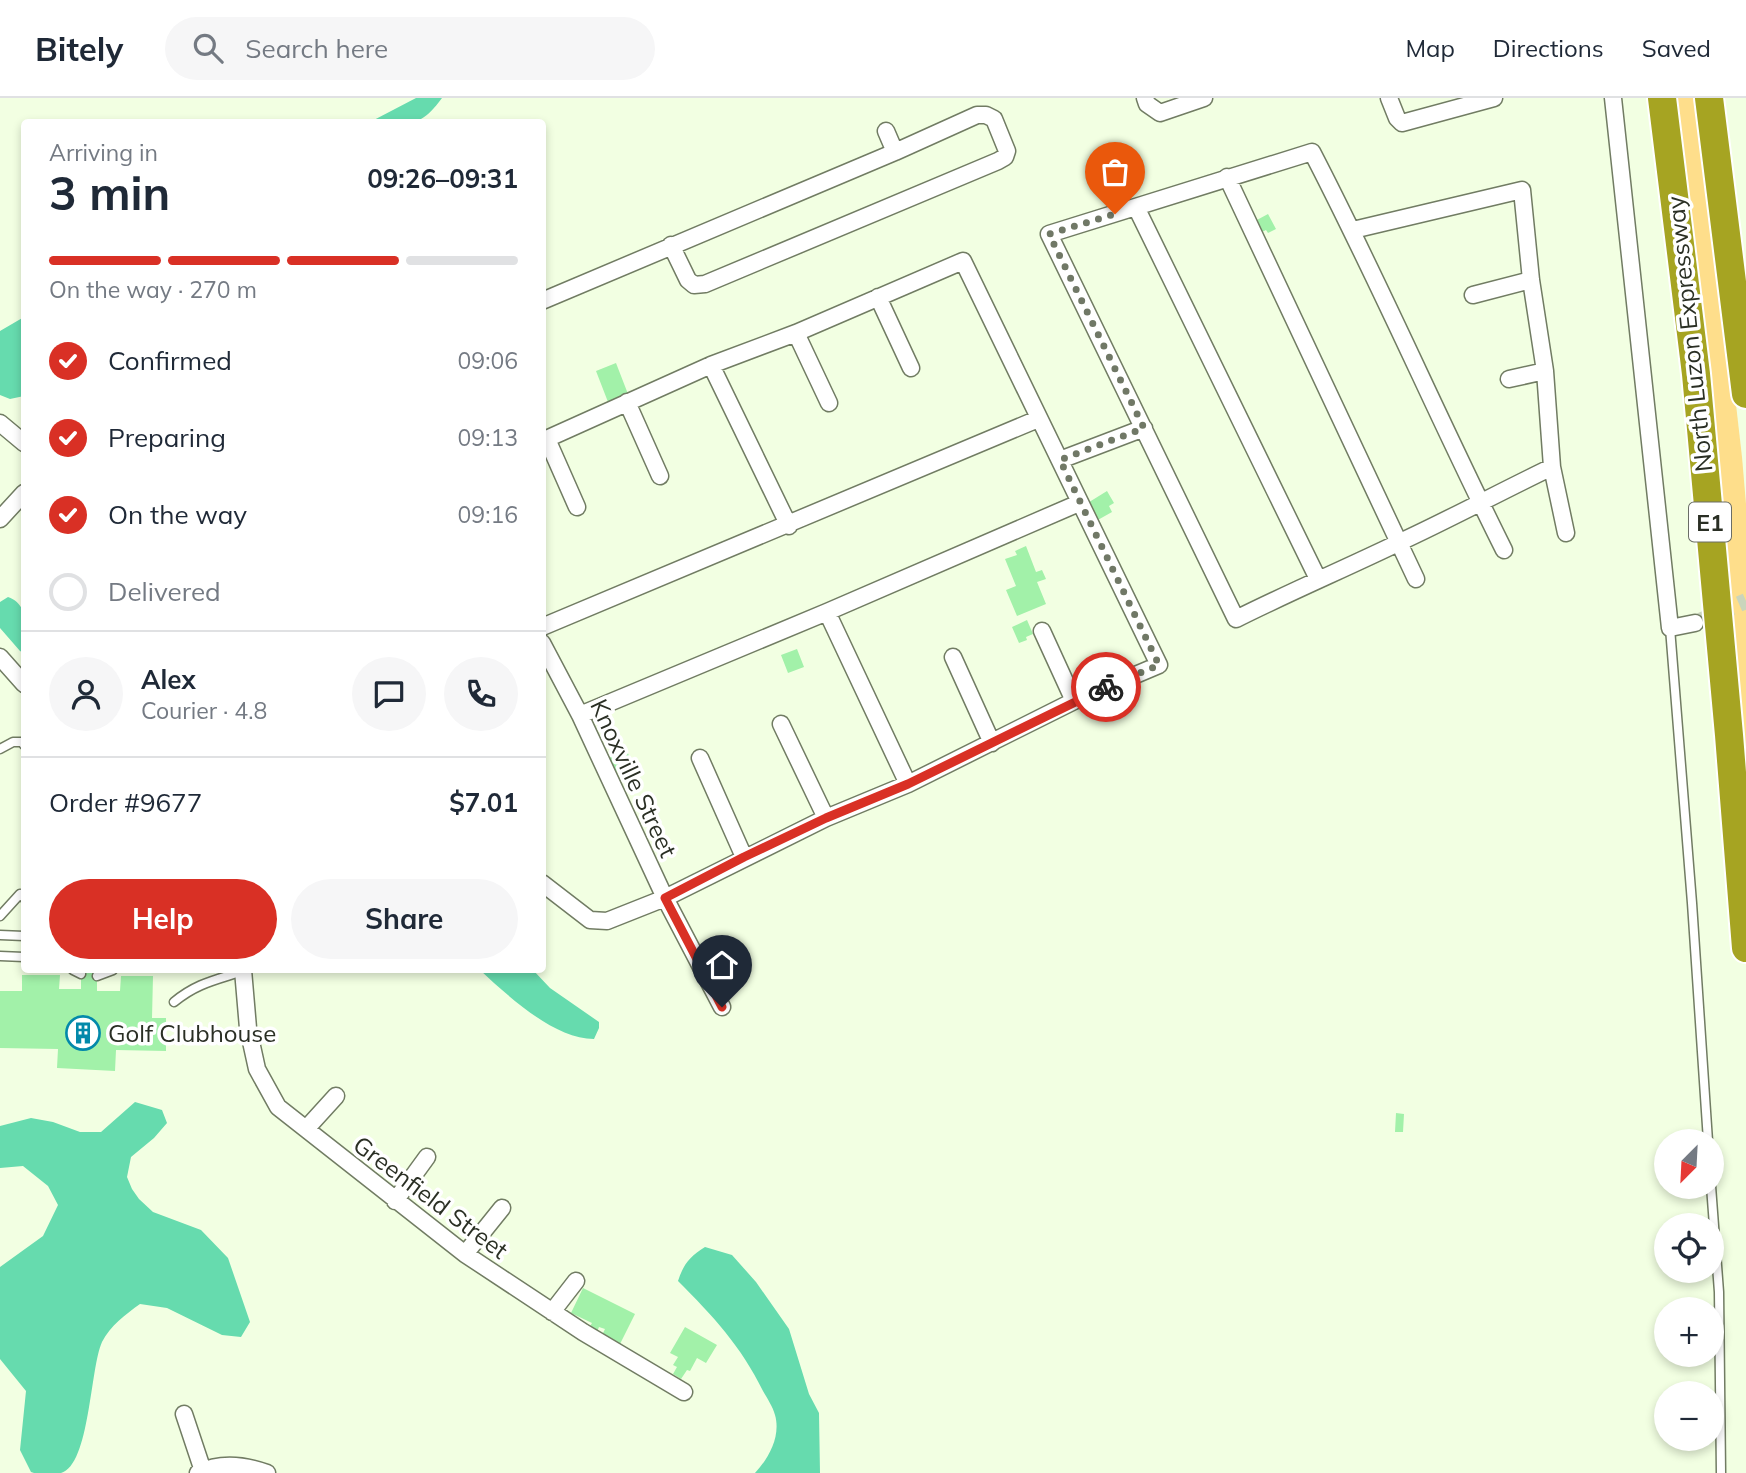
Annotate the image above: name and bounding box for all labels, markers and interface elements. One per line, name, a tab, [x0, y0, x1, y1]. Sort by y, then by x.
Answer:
search box	[165, 17, 655, 80]
text: Bitely	[35, 28, 123, 69]
icon: search	[189, 29, 227, 67]
text: Search here	[245, 32, 388, 65]
text: Map	[1405, 33, 1455, 63]
text: Directions	[1493, 33, 1604, 63]
text: Saved	[1642, 33, 1711, 63]
text: Arriving in	[49, 138, 158, 167]
pin	[1085, 142, 1145, 214]
icon: bag	[1096, 153, 1134, 191]
text: 09:26–09:31	[367, 162, 518, 195]
text: 3 min	[49, 164, 170, 222]
street label: North Luzon Expressway	[1660, 195, 1718, 473]
text: On the way · 270 m	[49, 275, 257, 304]
icon: check	[49, 342, 87, 380]
text: Confirmed	[108, 344, 232, 377]
text: 09:06	[458, 346, 518, 375]
icon: check	[49, 419, 87, 457]
text: Preparing	[108, 421, 226, 454]
text: 09:13	[458, 423, 518, 452]
icon: check	[49, 496, 87, 534]
text: On the way	[108, 498, 247, 531]
text: 09:16	[458, 500, 518, 529]
road number: E1	[1689, 502, 1731, 542]
text: Delivered	[108, 575, 221, 608]
courier	[1071, 652, 1141, 722]
button: person	[49, 657, 123, 731]
button: chat	[352, 657, 426, 731]
button: phone	[444, 657, 518, 731]
text: Alex	[141, 663, 196, 696]
icon: bike	[1087, 668, 1125, 706]
street label: Knoxville Street	[584, 694, 684, 862]
text: Courier · 4.8	[141, 696, 267, 725]
text: Order #9677	[49, 786, 202, 819]
text: $7.01	[449, 786, 518, 819]
button: Help	[49, 879, 277, 959]
button: Share	[291, 879, 518, 959]
pin	[692, 935, 752, 1007]
icon: home	[703, 946, 741, 984]
building icon: Golf Clubhouse	[64, 1014, 102, 1052]
place label: Golf Clubhouse	[108, 1018, 276, 1048]
street label: Greenfield Street	[348, 1129, 514, 1265]
north arrow	[1654, 1129, 1724, 1199]
map controls	[1654, 1129, 1724, 1451]
button: locate	[1654, 1213, 1724, 1283]
button: +	[1654, 1297, 1724, 1367]
button: −	[1654, 1381, 1724, 1451]

